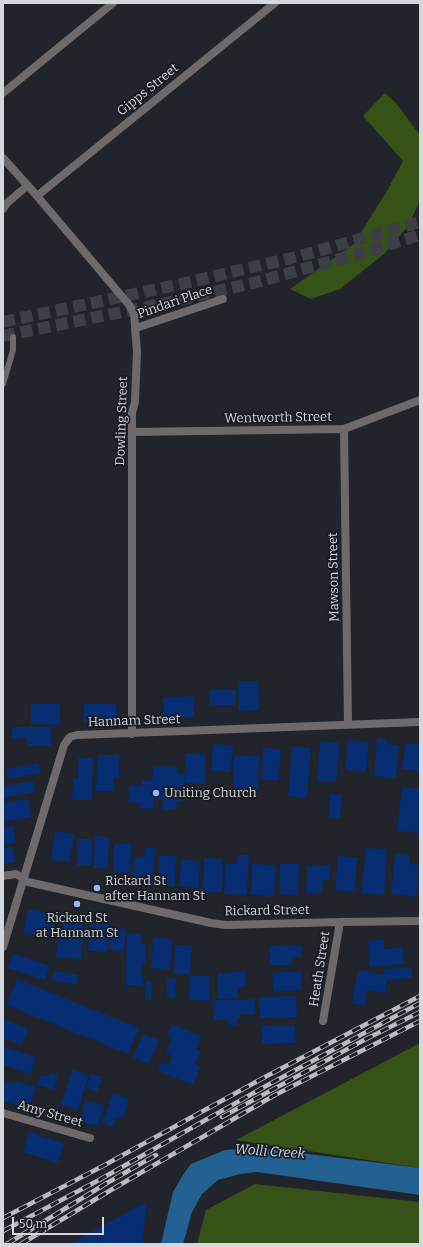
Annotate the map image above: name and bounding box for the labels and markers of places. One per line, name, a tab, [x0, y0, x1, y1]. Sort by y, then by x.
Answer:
place label: Uniting Church	[164, 785, 257, 801]
marker: Uniting Church	[151, 788, 161, 798]
place label: Rickard St after Hannam St	[105, 873, 205, 904]
marker: Rickard St after Hannam St	[92, 883, 102, 893]
marker: Rickard St at Hannam St	[72, 899, 82, 909]
place label: Rickard St at Hannam St	[36, 910, 118, 941]

